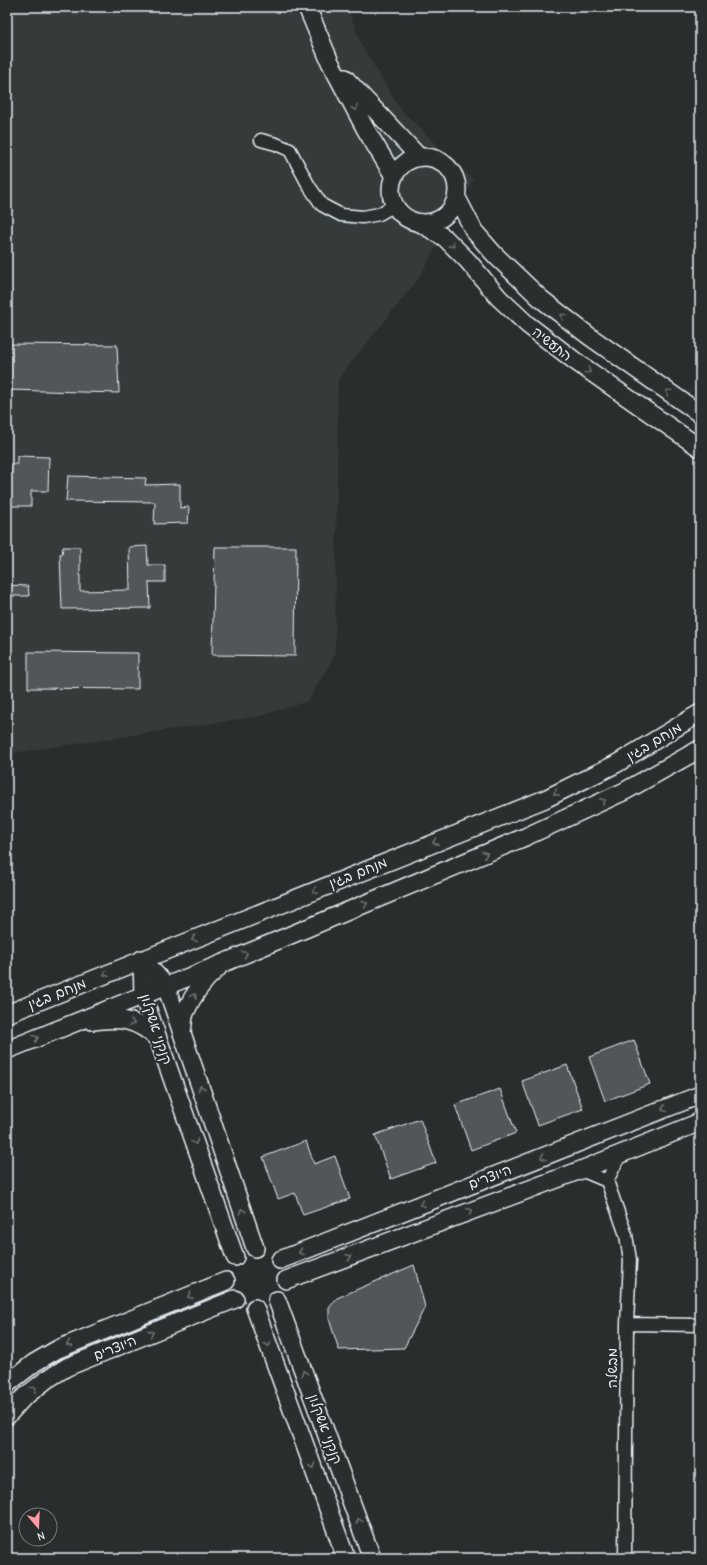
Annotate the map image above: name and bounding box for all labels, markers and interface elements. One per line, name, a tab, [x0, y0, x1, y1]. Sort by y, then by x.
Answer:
one-way arrow	[350, 104, 357, 112]
one-way arrow	[447, 240, 455, 248]
one-way arrow	[560, 314, 567, 321]
street label: התעשיה	[529, 323, 575, 365]
one-way arrow	[584, 366, 591, 374]
one-way arrow	[665, 389, 672, 397]
street label: מנחם בגין	[623, 719, 685, 765]
one-way arrow	[553, 788, 560, 796]
one-way arrow	[599, 798, 607, 806]
one-way arrow	[432, 838, 439, 846]
one-way arrow	[481, 851, 488, 859]
street label: מנחם בגין	[326, 854, 390, 892]
one-way arrow	[311, 886, 318, 894]
one-way arrow	[361, 901, 368, 909]
one-way arrow	[191, 934, 198, 942]
one-way arrow	[241, 951, 248, 959]
one-way arrow	[102, 970, 109, 978]
street label: מנחם בגין	[25, 975, 89, 1013]
street label: קנקני אשקלון	[137, 991, 175, 1067]
one-way arrow	[190, 993, 197, 1000]
one-way arrow	[128, 1018, 135, 1026]
one-way arrow	[33, 1035, 40, 1043]
one-way arrow	[197, 1085, 205, 1092]
one-way arrow	[660, 1105, 667, 1113]
one-way arrow	[190, 1138, 198, 1145]
one-way arrow	[539, 1152, 546, 1160]
street label: היוצרים	[466, 1161, 514, 1193]
one-way arrow	[418, 1200, 425, 1208]
one-way arrow	[238, 1208, 247, 1215]
one-way arrow	[467, 1208, 474, 1216]
one-way arrow	[297, 1247, 304, 1255]
one-way arrow	[345, 1253, 352, 1261]
one-way arrow	[186, 1291, 193, 1299]
one-way arrow	[148, 1330, 155, 1338]
street label: היוצרים	[91, 1332, 139, 1364]
one-way arrow	[66, 1340, 73, 1348]
one-way arrow	[264, 1341, 272, 1348]
street label: מבשלה	[604, 1348, 621, 1388]
one-way arrow	[300, 1370, 308, 1377]
one-way arrow	[30, 1386, 37, 1393]
street label: קנקני אשקלון	[304, 1392, 346, 1467]
one-way arrow	[308, 1463, 317, 1470]
north arrow	[18, 1507, 58, 1547]
one-way arrow	[355, 1518, 363, 1525]
text: N	[36, 1529, 47, 1543]

